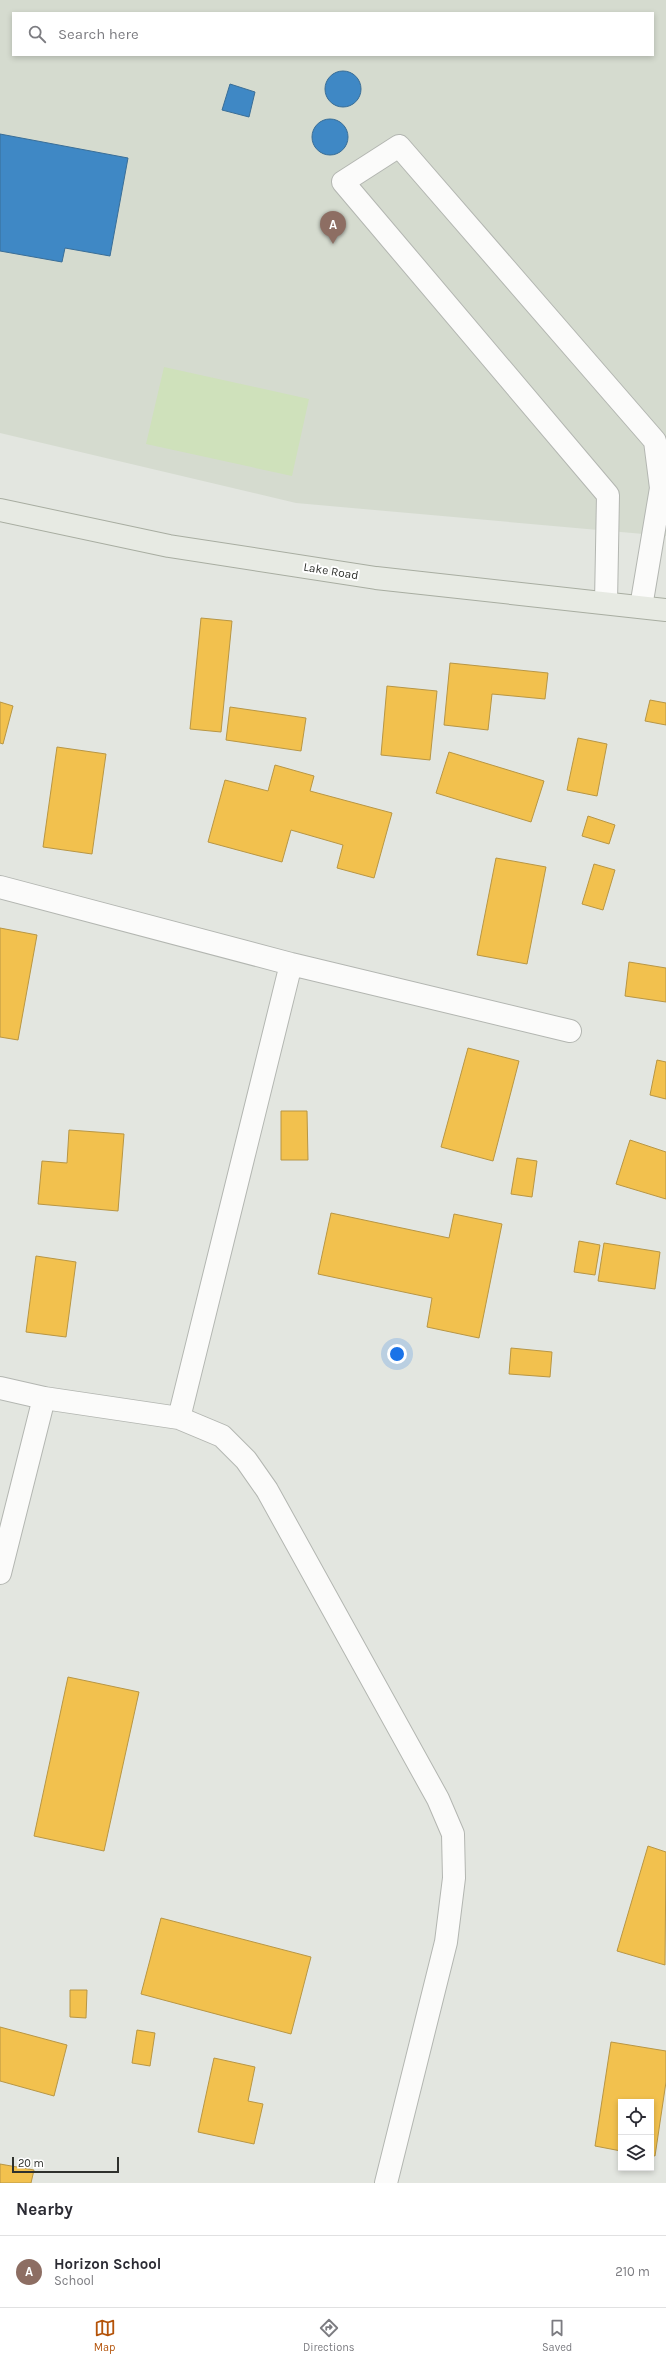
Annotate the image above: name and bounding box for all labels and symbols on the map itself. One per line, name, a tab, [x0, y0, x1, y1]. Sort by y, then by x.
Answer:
pin: A	[320, 211, 346, 244]
street label: Lake Road	[302, 560, 360, 582]
your location	[387, 1344, 407, 1364]
scale bar	[12, 2155, 119, 2174]

